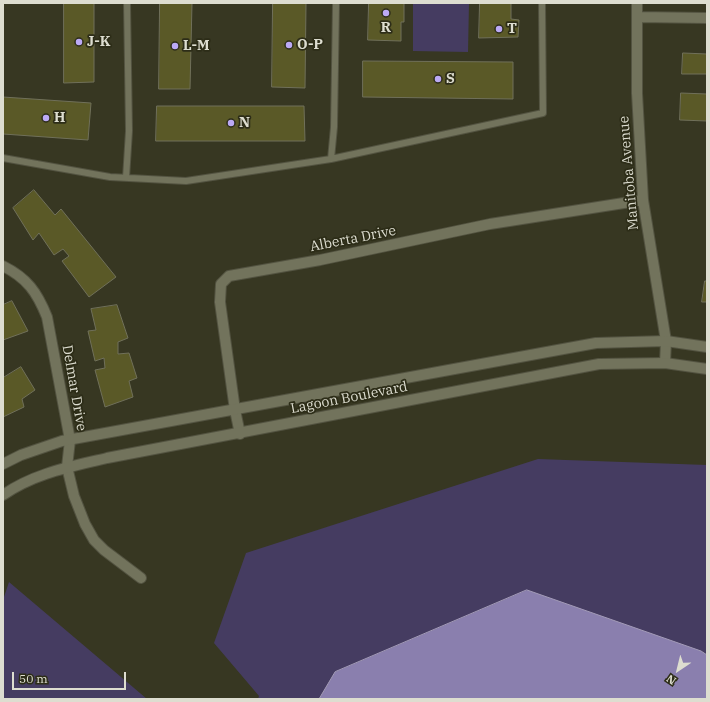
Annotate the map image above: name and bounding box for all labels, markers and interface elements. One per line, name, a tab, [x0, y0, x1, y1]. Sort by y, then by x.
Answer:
marker: R	[381, 8, 391, 18]
place label: R	[381, 20, 391, 36]
place label: T	[507, 21, 517, 37]
marker: T	[494, 24, 504, 34]
place label: J-K	[87, 34, 111, 50]
marker: J-K	[74, 37, 84, 47]
place label: O-P	[297, 37, 323, 53]
place label: L-M	[183, 38, 210, 54]
marker: O-P	[284, 40, 294, 50]
marker: L-M	[170, 41, 180, 51]
place label: S	[446, 71, 455, 87]
marker: S	[433, 74, 443, 84]
place label: H	[54, 110, 65, 126]
marker: H	[41, 113, 51, 123]
place label: N	[239, 115, 250, 131]
street label: Manitoba Avenue	[616, 115, 642, 231]
marker: N	[226, 118, 236, 128]
street label: Alberta Drive	[309, 222, 397, 256]
street label: Delmar Drive	[58, 344, 90, 432]
street label: Lagoon Boulevard	[289, 378, 409, 418]
north arrow	[658, 650, 698, 690]
scale bar	[14, 664, 128, 690]
text: 50 m	[19, 671, 48, 686]
text: N	[664, 672, 679, 688]

